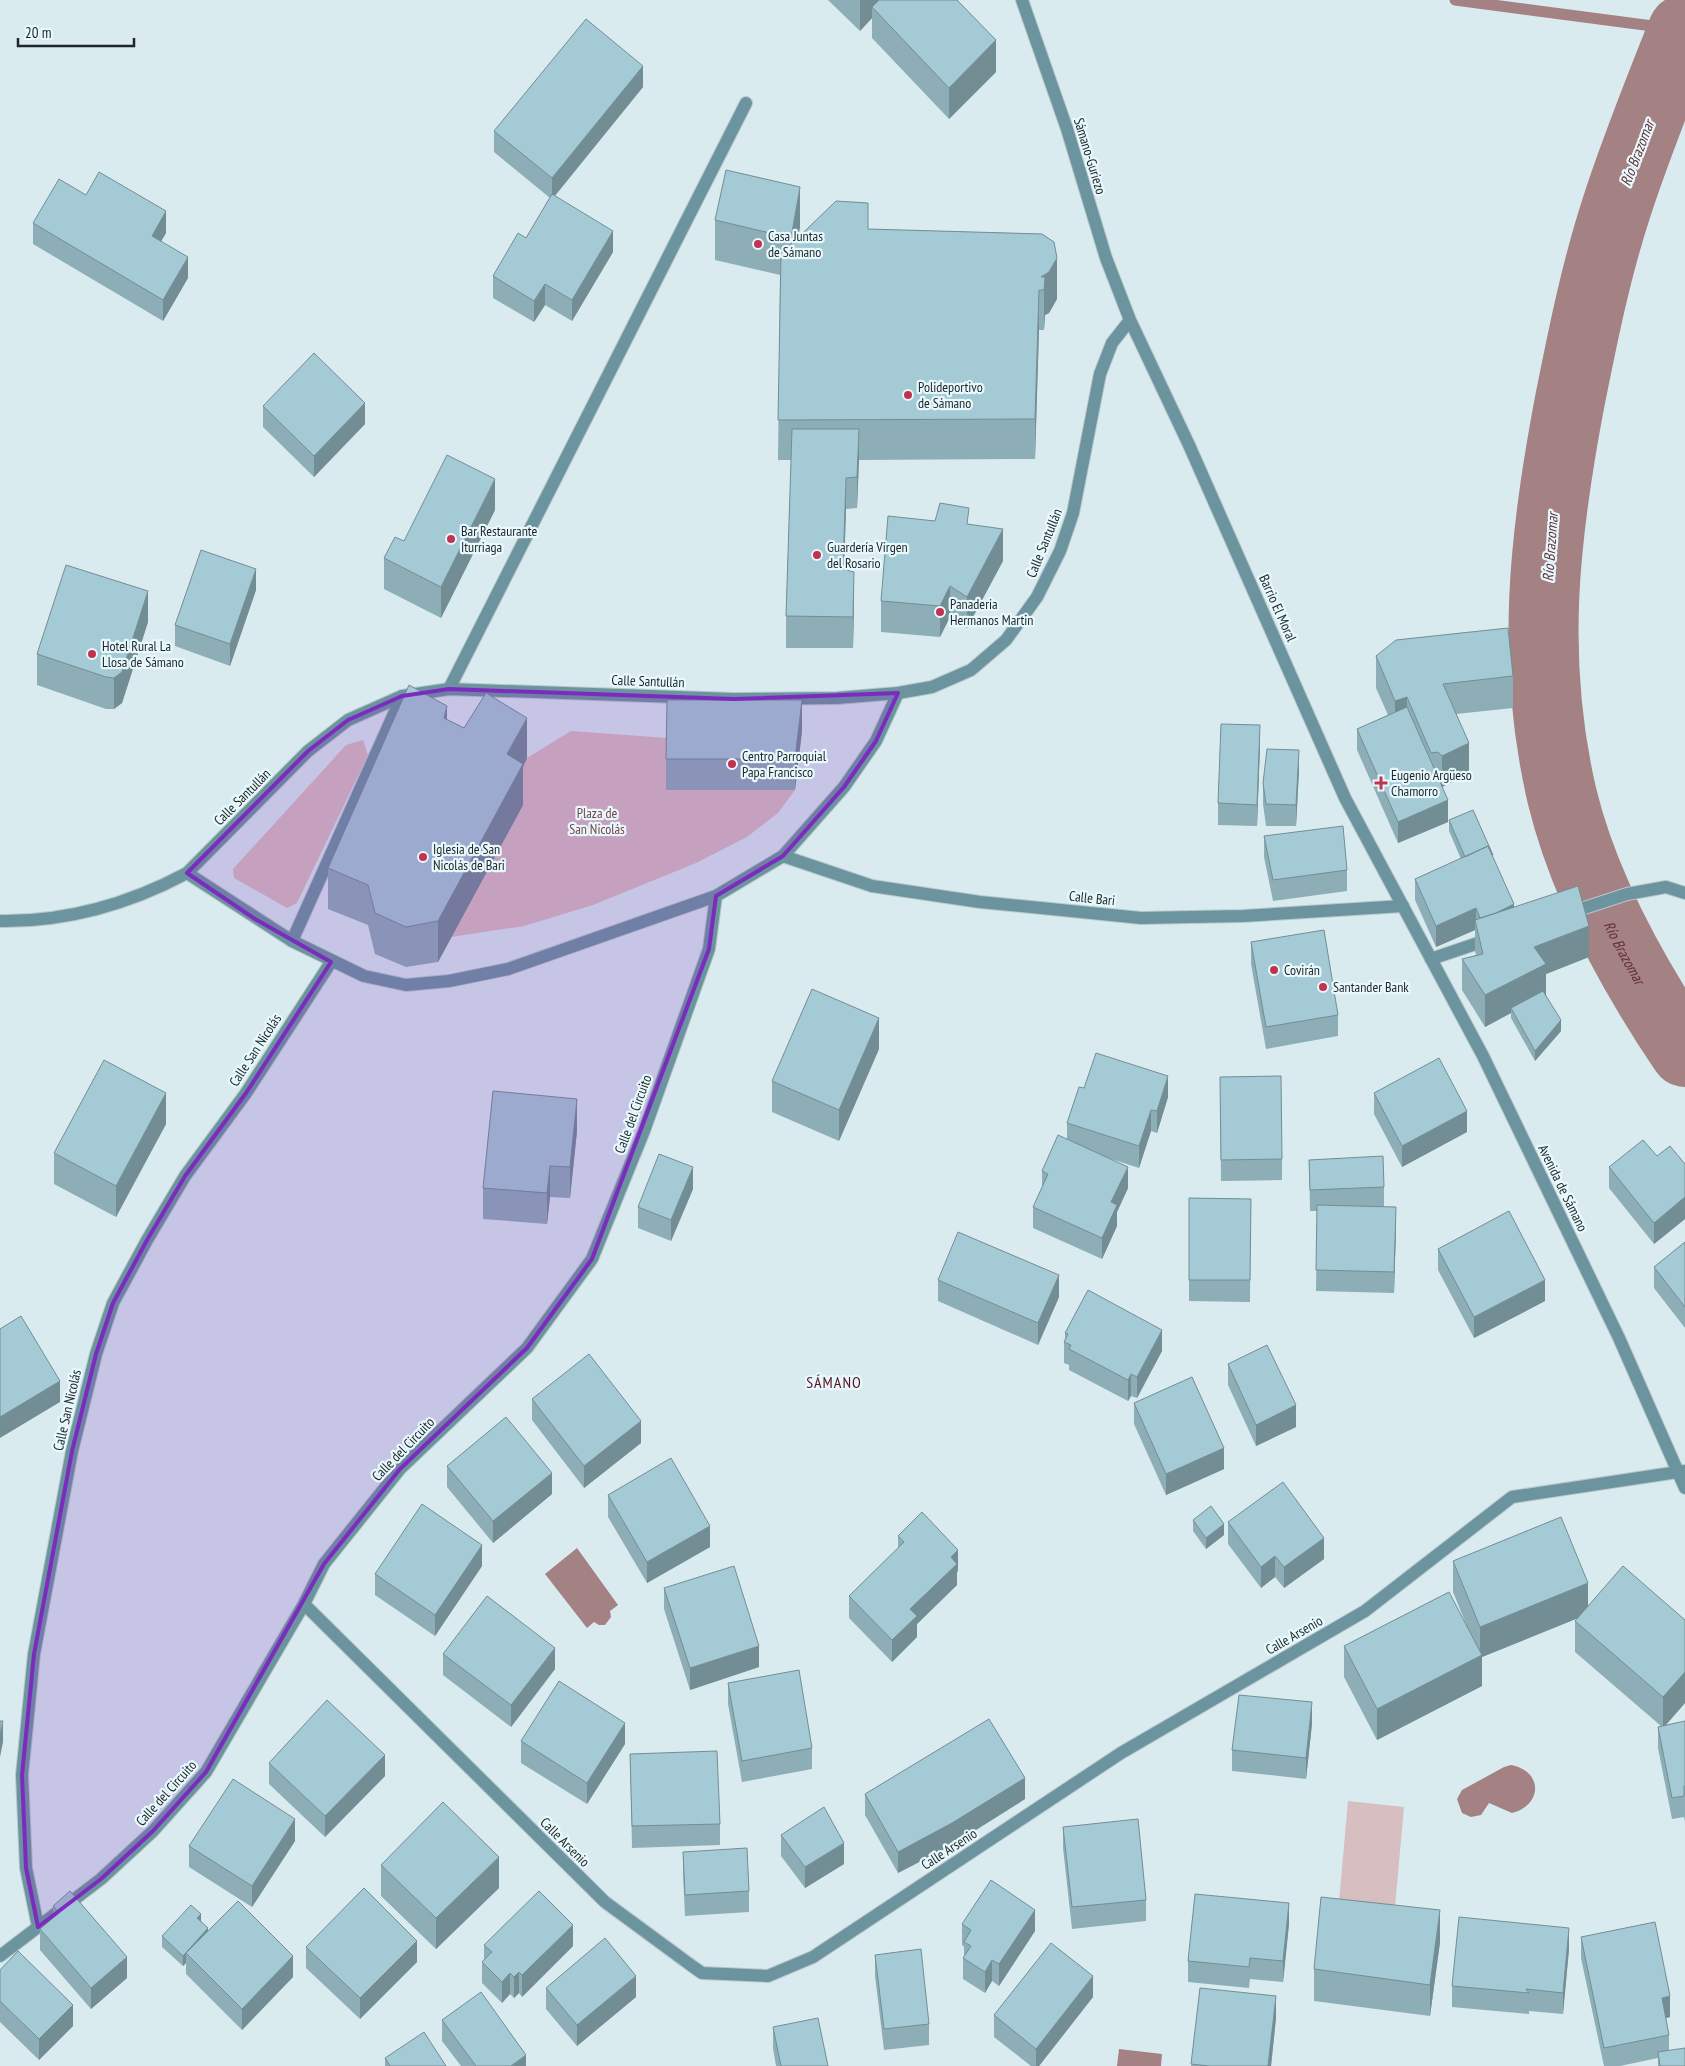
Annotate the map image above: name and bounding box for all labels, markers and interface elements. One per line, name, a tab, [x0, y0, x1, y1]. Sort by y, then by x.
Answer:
scale bar	[18, 15, 134, 47]
text: 20 m	[25, 23, 51, 42]
street label: Sámano-Guriezo	[1070, 116, 1110, 196]
water label: Río Brazomar	[1616, 116, 1659, 189]
place label: Casa Juntas de Sámano	[768, 227, 823, 261]
marker: Casa Juntas de Sámano	[752, 238, 764, 250]
place label: Polideportivo de Sámano	[918, 378, 983, 412]
marker: Polideportivo de Sámano	[902, 389, 914, 401]
street label: Calle Santullán	[1022, 506, 1066, 580]
water label: Río Brazomar	[1538, 510, 1562, 582]
place label: Bar Restaurante Iturriaga	[461, 522, 538, 556]
marker: Bar Restaurante Iturriaga	[445, 533, 457, 545]
place label: Guardería Virgen del Rosario	[827, 538, 908, 572]
marker: Guardería Virgen del Rosario	[811, 549, 823, 561]
street label: Barrio El Moral	[1255, 572, 1301, 645]
place label: Panaderia Hermanos Martin	[950, 595, 1033, 629]
marker: Panaderia Hermanos Martin	[934, 606, 946, 618]
place label: Hotel Rural La Llosa de Sámano	[102, 637, 184, 671]
marker: Hotel Rural La Llosa de Sámano	[86, 648, 98, 660]
street label: Calle Santullán	[611, 671, 685, 691]
place label: Centro Parroquial Papa Francisco	[742, 747, 827, 781]
marker: Centro Parroquial Papa Francisco	[726, 758, 738, 770]
street label: Calle Santullán	[210, 765, 274, 829]
place label: Eugenio Argüeso Chamorro	[1391, 766, 1472, 800]
marker: Eugenio Argüeso Chamorro	[1375, 777, 1387, 789]
park label: Plaza de San Nicolás	[569, 804, 625, 838]
place label: Iglesia de San Nicolás de Bari	[433, 840, 505, 874]
marker: Iglesia de San Nicolás de Bari	[417, 851, 429, 863]
street label: Calle Bari	[1068, 887, 1116, 909]
water label: Río Brazomar	[1600, 918, 1650, 989]
place label: Covirán	[1284, 961, 1320, 979]
marker: Covirán	[1268, 964, 1280, 976]
place label: Santander Bank	[1333, 978, 1409, 996]
marker: Santander Bank	[1317, 981, 1329, 993]
street label: Calle San Nicolás	[225, 1010, 285, 1090]
street label: Calle del Circuito	[610, 1072, 656, 1156]
street label: Avenida de Sámano	[1534, 1142, 1592, 1234]
street label: Calle San Nicolás	[49, 1367, 85, 1452]
district label: SÁMANO	[806, 1372, 862, 1392]
street label: Calle del Circuito	[368, 1413, 438, 1485]
street label: Calle Arsenio	[1262, 1611, 1326, 1659]
street label: Calle del Circuito	[132, 1756, 200, 1830]
street label: Calle Arsenio	[536, 1813, 594, 1871]
street label: Calle Arsenio	[918, 1824, 980, 1874]

